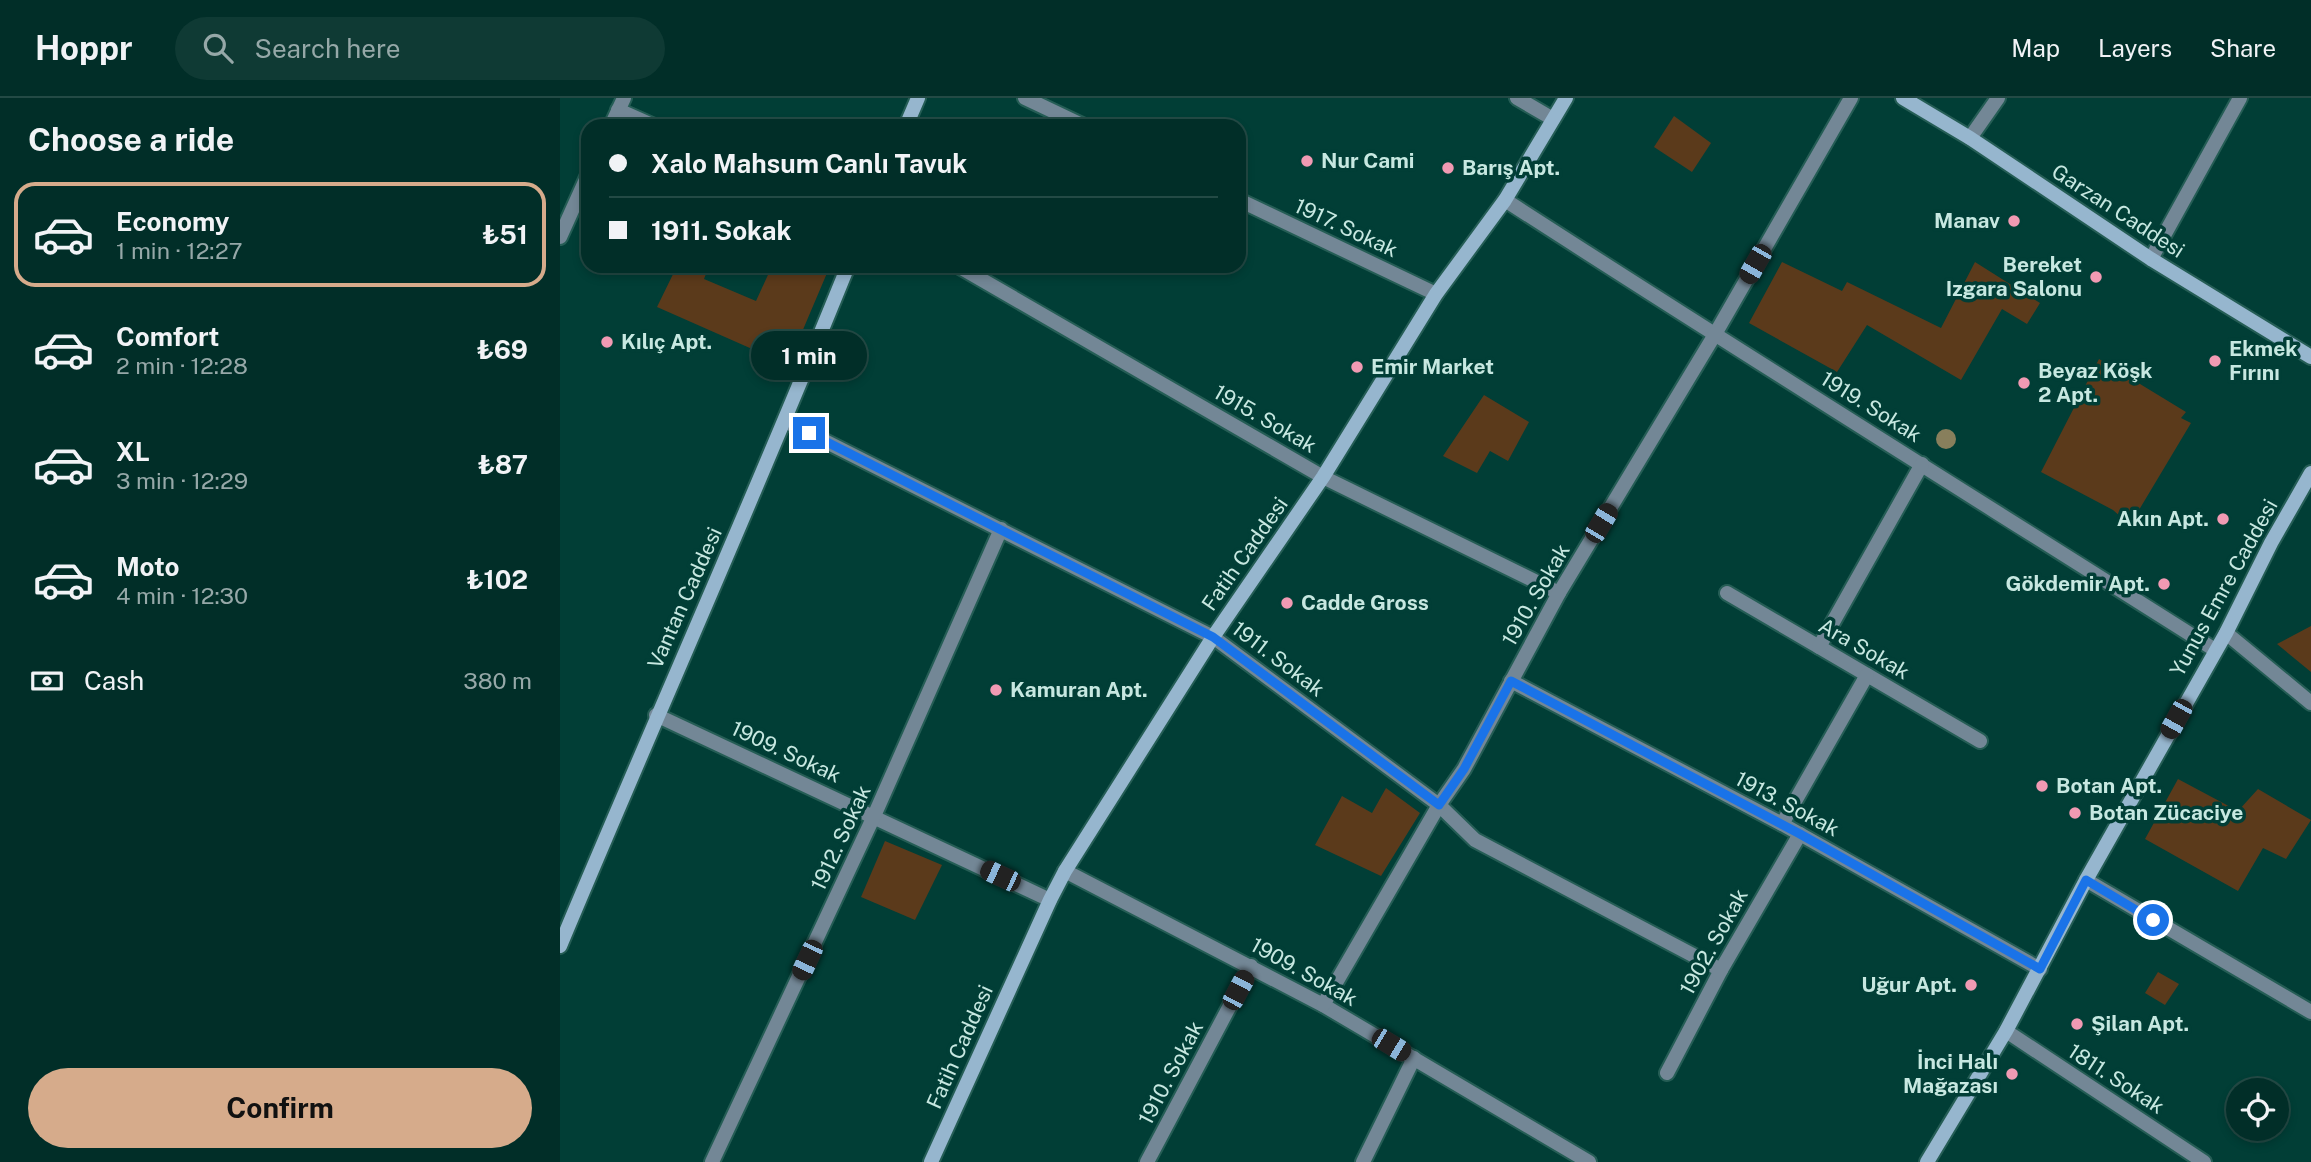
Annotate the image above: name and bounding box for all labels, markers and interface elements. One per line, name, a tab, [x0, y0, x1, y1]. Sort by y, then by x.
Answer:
search box	[175, 17, 665, 80]
text: Hoppr	[35, 29, 133, 67]
icon: search	[199, 29, 237, 67]
text: Search here	[255, 33, 401, 64]
text: Map	[2011, 34, 2060, 62]
text: Layers	[2098, 34, 2172, 62]
text: Share	[2210, 34, 2276, 62]
text: Choose a ride	[28, 121, 234, 158]
text: Xalo Mahsum Canlı Tavuk	[651, 148, 967, 179]
place label: Nur Cami	[1321, 148, 1414, 173]
marker: Nur Cami	[1299, 153, 1315, 169]
place label: Barış Apt.	[1462, 155, 1560, 180]
street label: Garzan Caddesi	[2047, 158, 2189, 263]
marker: Barış Apt.	[1440, 160, 1456, 176]
street label: 1917. Sokak	[1291, 193, 1402, 262]
icon: car	[32, 203, 95, 266]
text: Economy	[116, 206, 229, 237]
place label: Manav	[1934, 208, 2000, 233]
marker: Manav	[2006, 213, 2022, 229]
text: 1911. Sokak	[651, 215, 792, 246]
text: ₺51	[482, 219, 528, 250]
text: 1 min · 12:27	[116, 237, 243, 264]
car	[1736, 241, 1775, 287]
place label: Bereket Izgara Salonu	[1946, 252, 2082, 301]
marker: Bereket Izgara Salonu	[2088, 269, 2104, 285]
icon: car	[32, 318, 95, 381]
text: Comfort	[116, 321, 219, 352]
place label: Kılıç Apt.	[621, 329, 712, 354]
callout: 1 min	[751, 331, 867, 380]
text: ₺69	[477, 334, 528, 365]
marker: Kılıç Apt.	[599, 334, 615, 350]
place label: Ekmek Fırını	[2229, 336, 2297, 385]
text: 1 min	[781, 342, 837, 369]
text: 2 min · 12:28	[116, 352, 248, 379]
marker: Ekmek Fırını	[2207, 353, 2223, 369]
place label: Emir Market	[1371, 354, 1494, 379]
place label: Beyaz Köşk 2 Apt.	[2038, 358, 2152, 407]
marker: Emir Market	[1349, 359, 1365, 375]
street label: 1919. Sokak	[1816, 366, 1926, 447]
marker: Beyaz Köşk 2 Apt.	[2016, 375, 2032, 391]
street label: 1915. Sokak	[1210, 379, 1321, 458]
route end	[793, 417, 825, 449]
icon: car	[32, 433, 95, 496]
text: XL	[116, 436, 150, 467]
text: ₺87	[478, 449, 528, 480]
text: 3 min · 12:29	[116, 467, 248, 494]
street label: Fatih Caddesi	[1196, 492, 1293, 615]
street label: Yunus Emre Caddesi	[2165, 495, 2283, 681]
car	[1582, 500, 1621, 546]
place label: Akın Apt.	[2117, 506, 2209, 531]
marker: Akın Apt.	[2215, 511, 2231, 527]
street label: Vantan Caddesi	[642, 523, 727, 672]
street label: 1910. Sokak	[1496, 539, 1575, 650]
icon: car	[32, 548, 95, 611]
text: Moto	[116, 551, 179, 582]
text: ₺102	[467, 564, 528, 595]
place label: Gökdemir Apt.	[2006, 571, 2150, 596]
marker: Gökdemir Apt.	[2156, 576, 2172, 592]
text: 4 min · 12:30	[116, 582, 248, 609]
place label: Cadde Gross	[1301, 590, 1429, 615]
marker: Cadde Gross	[1279, 595, 1295, 611]
street label: Ara Sokak	[1815, 613, 1914, 685]
street label: 1911. Sokak	[1227, 616, 1330, 702]
icon: cash	[28, 662, 66, 700]
text: Cash	[84, 665, 144, 696]
text: 380 m	[463, 667, 532, 694]
place label: Kamuran Apt.	[1010, 677, 1148, 702]
marker: Kamuran Apt.	[988, 682, 1004, 698]
car	[2157, 696, 2196, 742]
street label: 1909. Sokak	[727, 715, 845, 788]
street label: 1913. Sokak	[1731, 766, 1844, 841]
place label: Botan Apt.	[2056, 773, 2162, 798]
marker: Botan Apt.	[2034, 778, 2050, 794]
street label: 1912. Sokak	[805, 781, 876, 894]
place label: Botan Zücaciye	[2089, 800, 2243, 825]
marker: Botan Zücaciye	[2067, 805, 2083, 821]
car	[977, 858, 1024, 894]
street label: 1902. Sokak	[1674, 884, 1753, 999]
route start	[2137, 904, 2169, 936]
street label: 1909. Sokak	[1247, 932, 1362, 1011]
car	[789, 937, 826, 983]
car	[1219, 967, 1258, 1013]
place label: Uğur Apt.	[1861, 972, 1957, 997]
marker: Uğur Apt.	[1963, 977, 1979, 993]
street label: Fatih Caddesi	[921, 981, 998, 1113]
place label: Şilan Apt.	[2091, 1011, 2189, 1036]
marker: Şilan Apt.	[2069, 1016, 2085, 1032]
street label: 1910. Sokak	[1133, 1017, 1208, 1129]
car	[1368, 1025, 1415, 1065]
street label: 1811. Sokak	[2063, 1038, 2169, 1119]
place label: İnci Halı Mağazası	[1903, 1049, 1998, 1098]
marker: İnci Halı Mağazası	[2004, 1066, 2020, 1082]
button: Confirm	[28, 1068, 532, 1148]
map controls	[2226, 1078, 2289, 1141]
button: locate	[2226, 1078, 2289, 1141]

